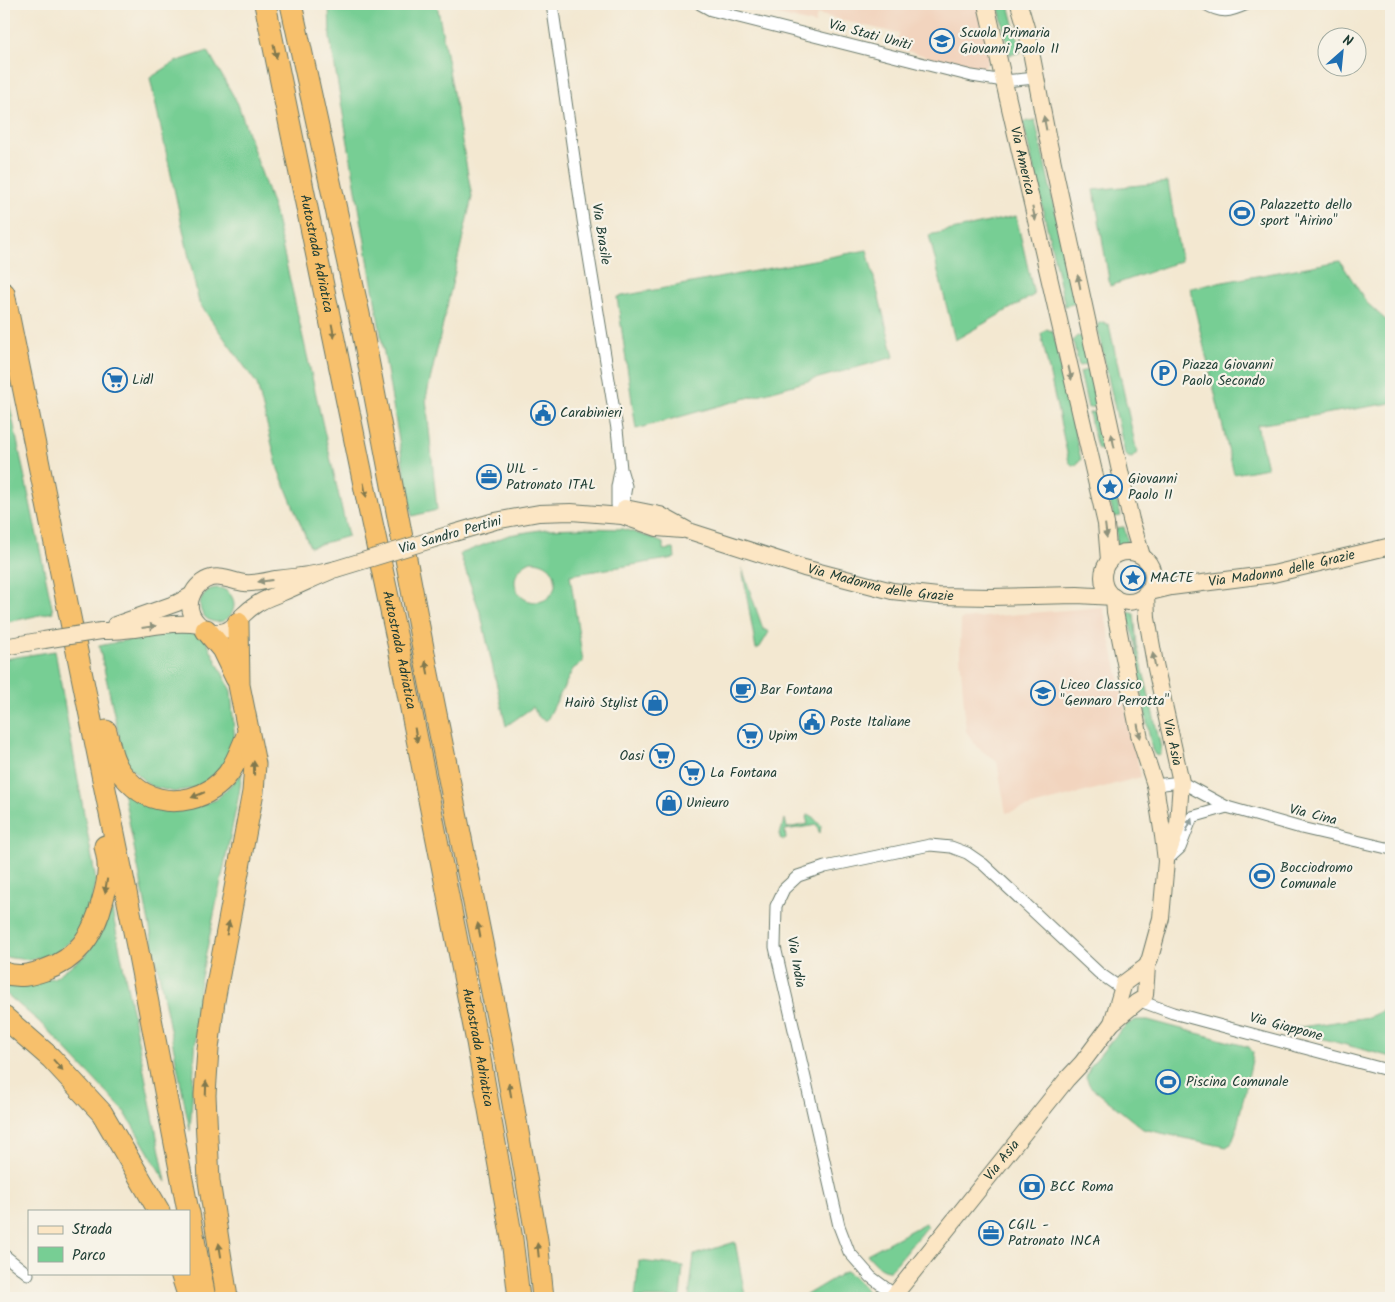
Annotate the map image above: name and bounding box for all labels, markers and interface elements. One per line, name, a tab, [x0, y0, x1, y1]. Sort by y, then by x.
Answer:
street label: Via Stati Uniti	[826, 13, 914, 57]
place label: Scuola Primaria Giovanni Paolo II	[960, 22, 1059, 60]
school or university icon: Scuola Primaria Giovanni Paolo II	[929, 28, 955, 54]
north arrow	[1318, 28, 1368, 78]
text: N	[1339, 29, 1357, 53]
one-way arrow	[271, 44, 279, 59]
one-way arrow	[1041, 116, 1049, 131]
street label: Via America	[1004, 124, 1041, 197]
street label: Autostrada Adriatica	[294, 193, 339, 315]
place label: Palazzetto dello sport "Airino"	[1260, 194, 1352, 232]
sports icon: Palazzetto dello sport "Airino"	[1229, 200, 1255, 226]
street label: Via Brasile	[585, 202, 617, 267]
one-way arrow	[1030, 207, 1038, 222]
one-way arrow	[1075, 275, 1083, 290]
one-way arrow	[329, 323, 337, 339]
place label: Piazza Giovanni Paolo Secondo	[1182, 354, 1274, 392]
parking icon: Piazza Giovanni Paolo Secondo	[1151, 360, 1177, 386]
one-way arrow	[1066, 365, 1074, 380]
supermarket icon: Lidl	[102, 367, 128, 393]
place label: Lidl	[132, 369, 154, 391]
public building icon: Carabinieri	[530, 400, 556, 426]
place label: Carabinieri	[560, 402, 623, 424]
one-way arrow	[1109, 432, 1117, 448]
place label: UIL - Patronato ITAL	[506, 458, 596, 496]
office icon: UIL - Patronato ITAL	[476, 464, 502, 490]
place label: Giovanni Paolo II	[1128, 468, 1178, 506]
place icon: Giovanni Paolo II	[1097, 474, 1123, 500]
one-way arrow	[361, 482, 369, 497]
street label: Via Sandro Pertini	[396, 510, 505, 560]
one-way arrow	[1102, 523, 1110, 539]
street label: Via Madonna delle Grazie	[1207, 544, 1358, 593]
street label: Via Madonna delle Grazie	[805, 558, 954, 607]
place icon: MACTE	[1120, 565, 1146, 591]
place label: MACTE	[1150, 567, 1194, 589]
one-way arrow	[257, 577, 273, 585]
street label: Autostrada Adriatica	[376, 589, 422, 711]
one-way arrow	[141, 623, 157, 631]
one-way arrow	[1150, 651, 1158, 667]
one-way arrow	[423, 660, 431, 675]
place label: Liceo Classico "Gennaro Perrotta"	[1060, 674, 1169, 712]
cafe icon: Bar Fontana	[730, 677, 756, 703]
place label: Bar Fontana	[760, 679, 833, 701]
school or university icon: Liceo Classico "Gennaro Perrotta"	[1030, 680, 1056, 706]
shop icon: Hairò Stylist	[642, 690, 668, 716]
place label: Hairò Stylist	[565, 692, 639, 714]
public building icon: Poste Italiane	[799, 709, 825, 735]
place label: Poste Italiane	[830, 711, 911, 733]
street label: Via Asia	[1156, 717, 1188, 768]
supermarket icon: Upim	[737, 723, 763, 749]
one-way arrow	[1135, 723, 1143, 739]
place label: Upim	[768, 725, 798, 747]
one-way arrow	[413, 727, 421, 743]
supermarket icon: Oasi	[649, 743, 675, 769]
place label: Oasi	[620, 745, 645, 767]
one-way arrow	[250, 759, 258, 775]
supermarket icon: La Fontana	[679, 760, 705, 786]
place label: La Fontana	[710, 762, 777, 784]
shop icon: Unieuro	[656, 790, 682, 816]
one-way arrow	[191, 792, 205, 800]
place label: Unieuro	[686, 792, 729, 814]
street label: Via Cina	[1287, 798, 1339, 832]
one-way arrow	[1186, 818, 1194, 832]
place label: Bocciodromo Comunale	[1280, 857, 1353, 895]
sports icon: Bocciodromo Comunale	[1249, 863, 1275, 889]
one-way arrow	[101, 879, 109, 895]
one-way arrow	[224, 920, 232, 935]
one-way arrow	[475, 922, 483, 938]
street label: Via India	[781, 935, 811, 989]
street label: Autostrada Adriatica	[456, 986, 499, 1109]
street label: Via Giappone	[1247, 1007, 1326, 1047]
one-way arrow	[52, 1059, 64, 1071]
sports icon: Piscina Comunale	[1155, 1069, 1181, 1095]
place label: Piscina Comunale	[1186, 1071, 1289, 1093]
one-way arrow	[202, 1080, 210, 1096]
one-way arrow	[506, 1081, 514, 1097]
street label: Via Asia	[978, 1135, 1025, 1186]
bank icon: BCC Roma	[1019, 1174, 1045, 1200]
place label: BCC Roma	[1050, 1176, 1114, 1198]
legend	[28, 1210, 190, 1274]
place label: CGIL - Patronato INCA	[1008, 1214, 1101, 1252]
text: Strada	[72, 1218, 112, 1242]
office icon: CGIL - Patronato INCA	[978, 1220, 1004, 1246]
one-way arrow	[534, 1241, 542, 1257]
one-way arrow	[215, 1242, 223, 1258]
text: Parco	[72, 1244, 106, 1268]

